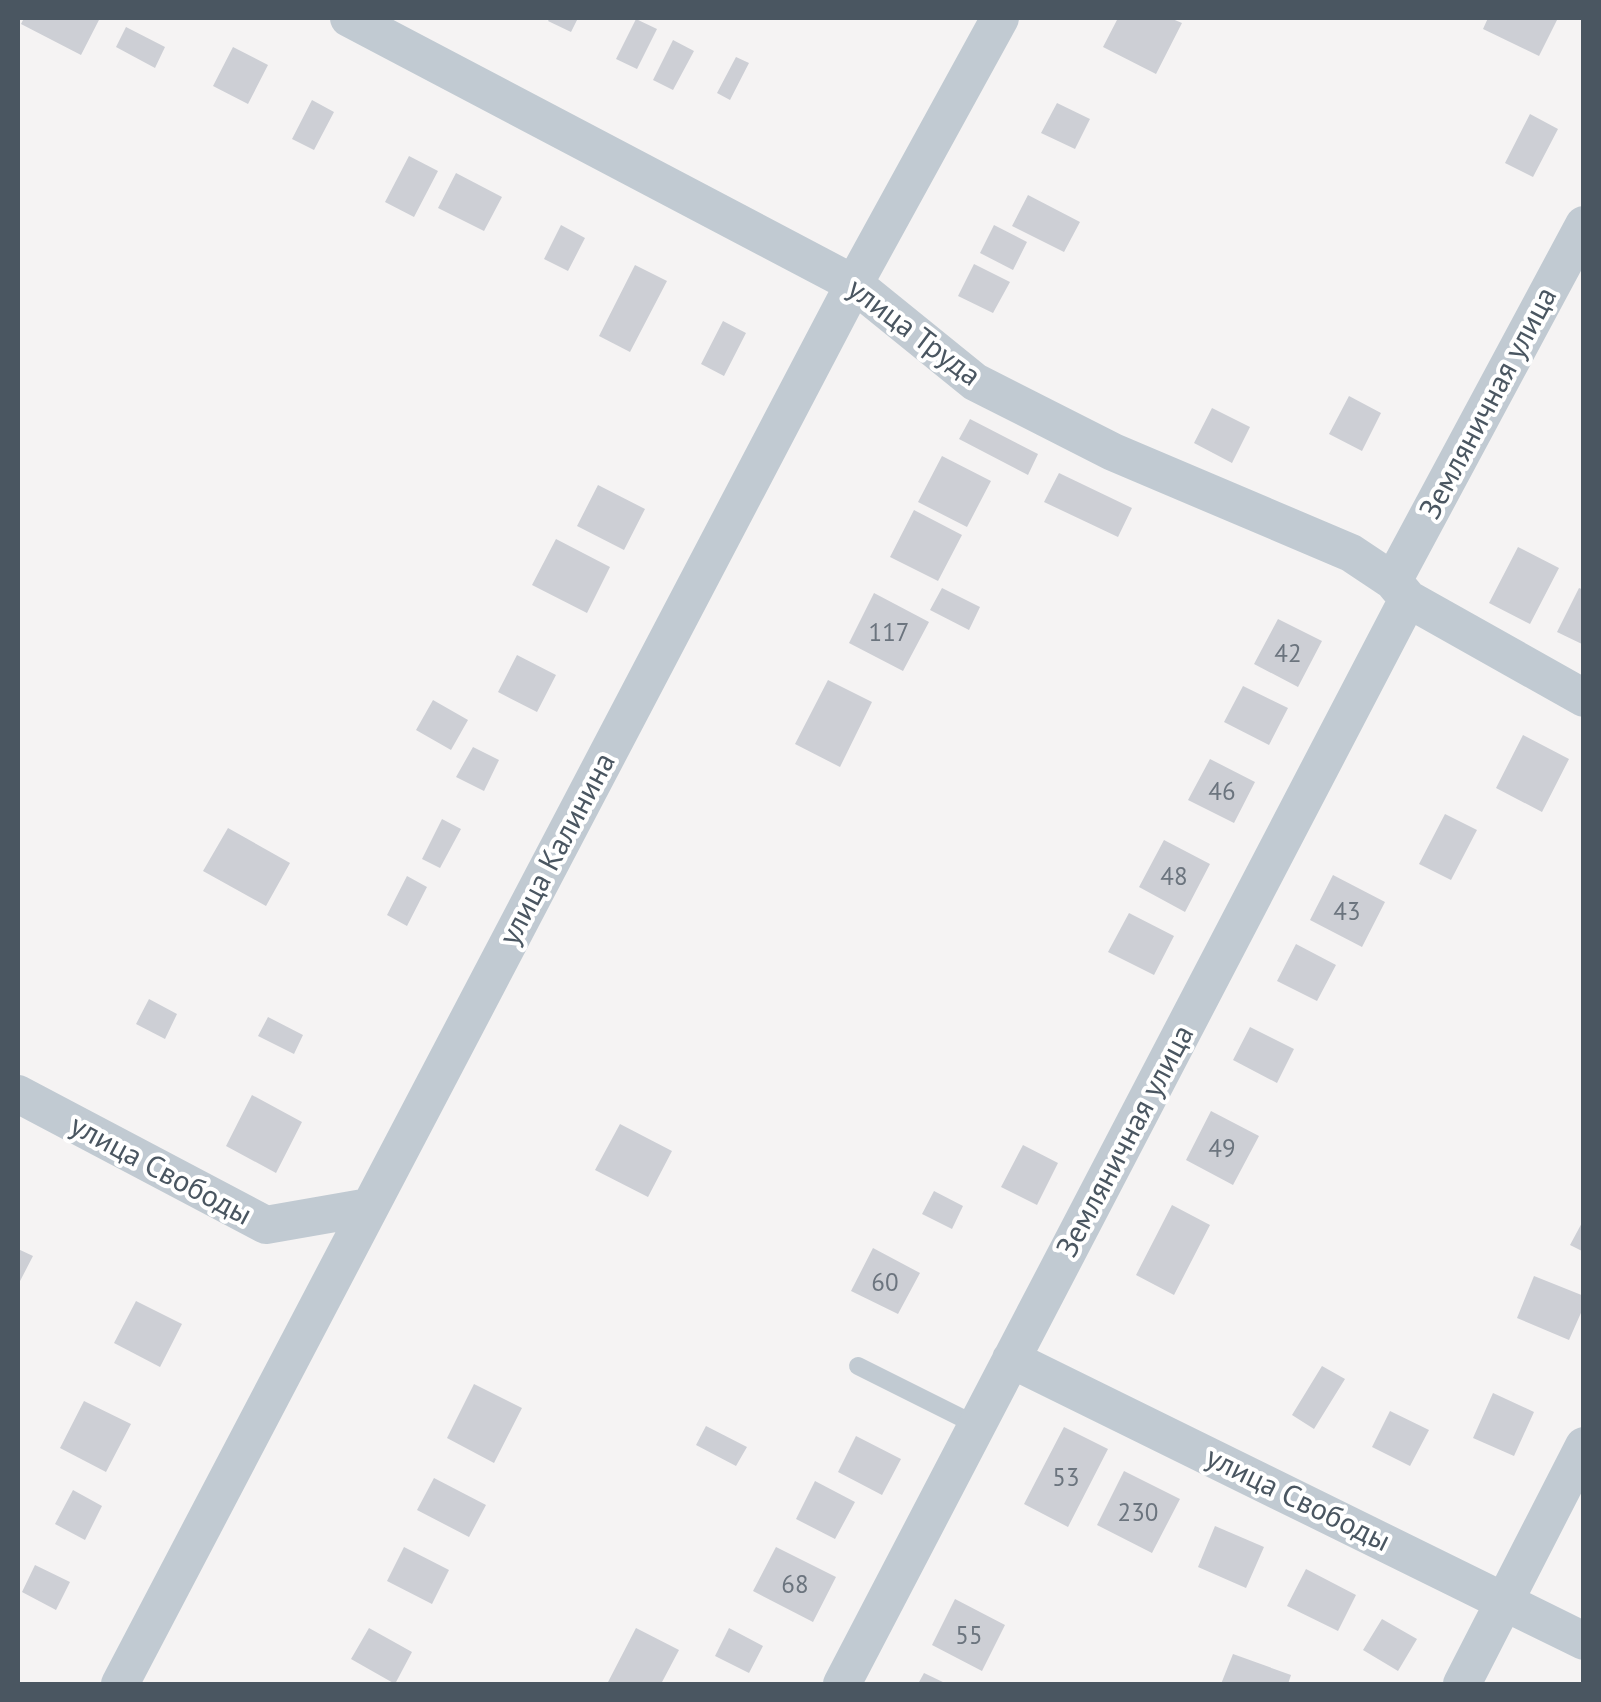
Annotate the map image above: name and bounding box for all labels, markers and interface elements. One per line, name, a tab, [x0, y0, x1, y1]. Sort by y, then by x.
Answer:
street label: улица Труда	[840, 268, 989, 394]
street label: Земляничная улица	[1409, 280, 1564, 525]
house number: 117	[869, 616, 909, 648]
house number: 42	[1274, 637, 1302, 669]
street label: улица Калинина	[489, 745, 623, 951]
house number: 46	[1208, 775, 1236, 807]
house number: 48	[1160, 860, 1188, 892]
house number: 43	[1333, 895, 1361, 927]
street label: Земляничная улица	[1046, 1018, 1201, 1263]
street label: улица Свободы	[64, 1104, 259, 1233]
house number: 49	[1208, 1132, 1236, 1164]
house number: 60	[871, 1266, 899, 1298]
street label: улица Свободы	[1200, 1436, 1397, 1559]
house number: 53	[1052, 1461, 1080, 1493]
house number: 230	[1118, 1496, 1158, 1528]
house number: 68	[781, 1568, 809, 1600]
house number: 55	[955, 1619, 983, 1651]

